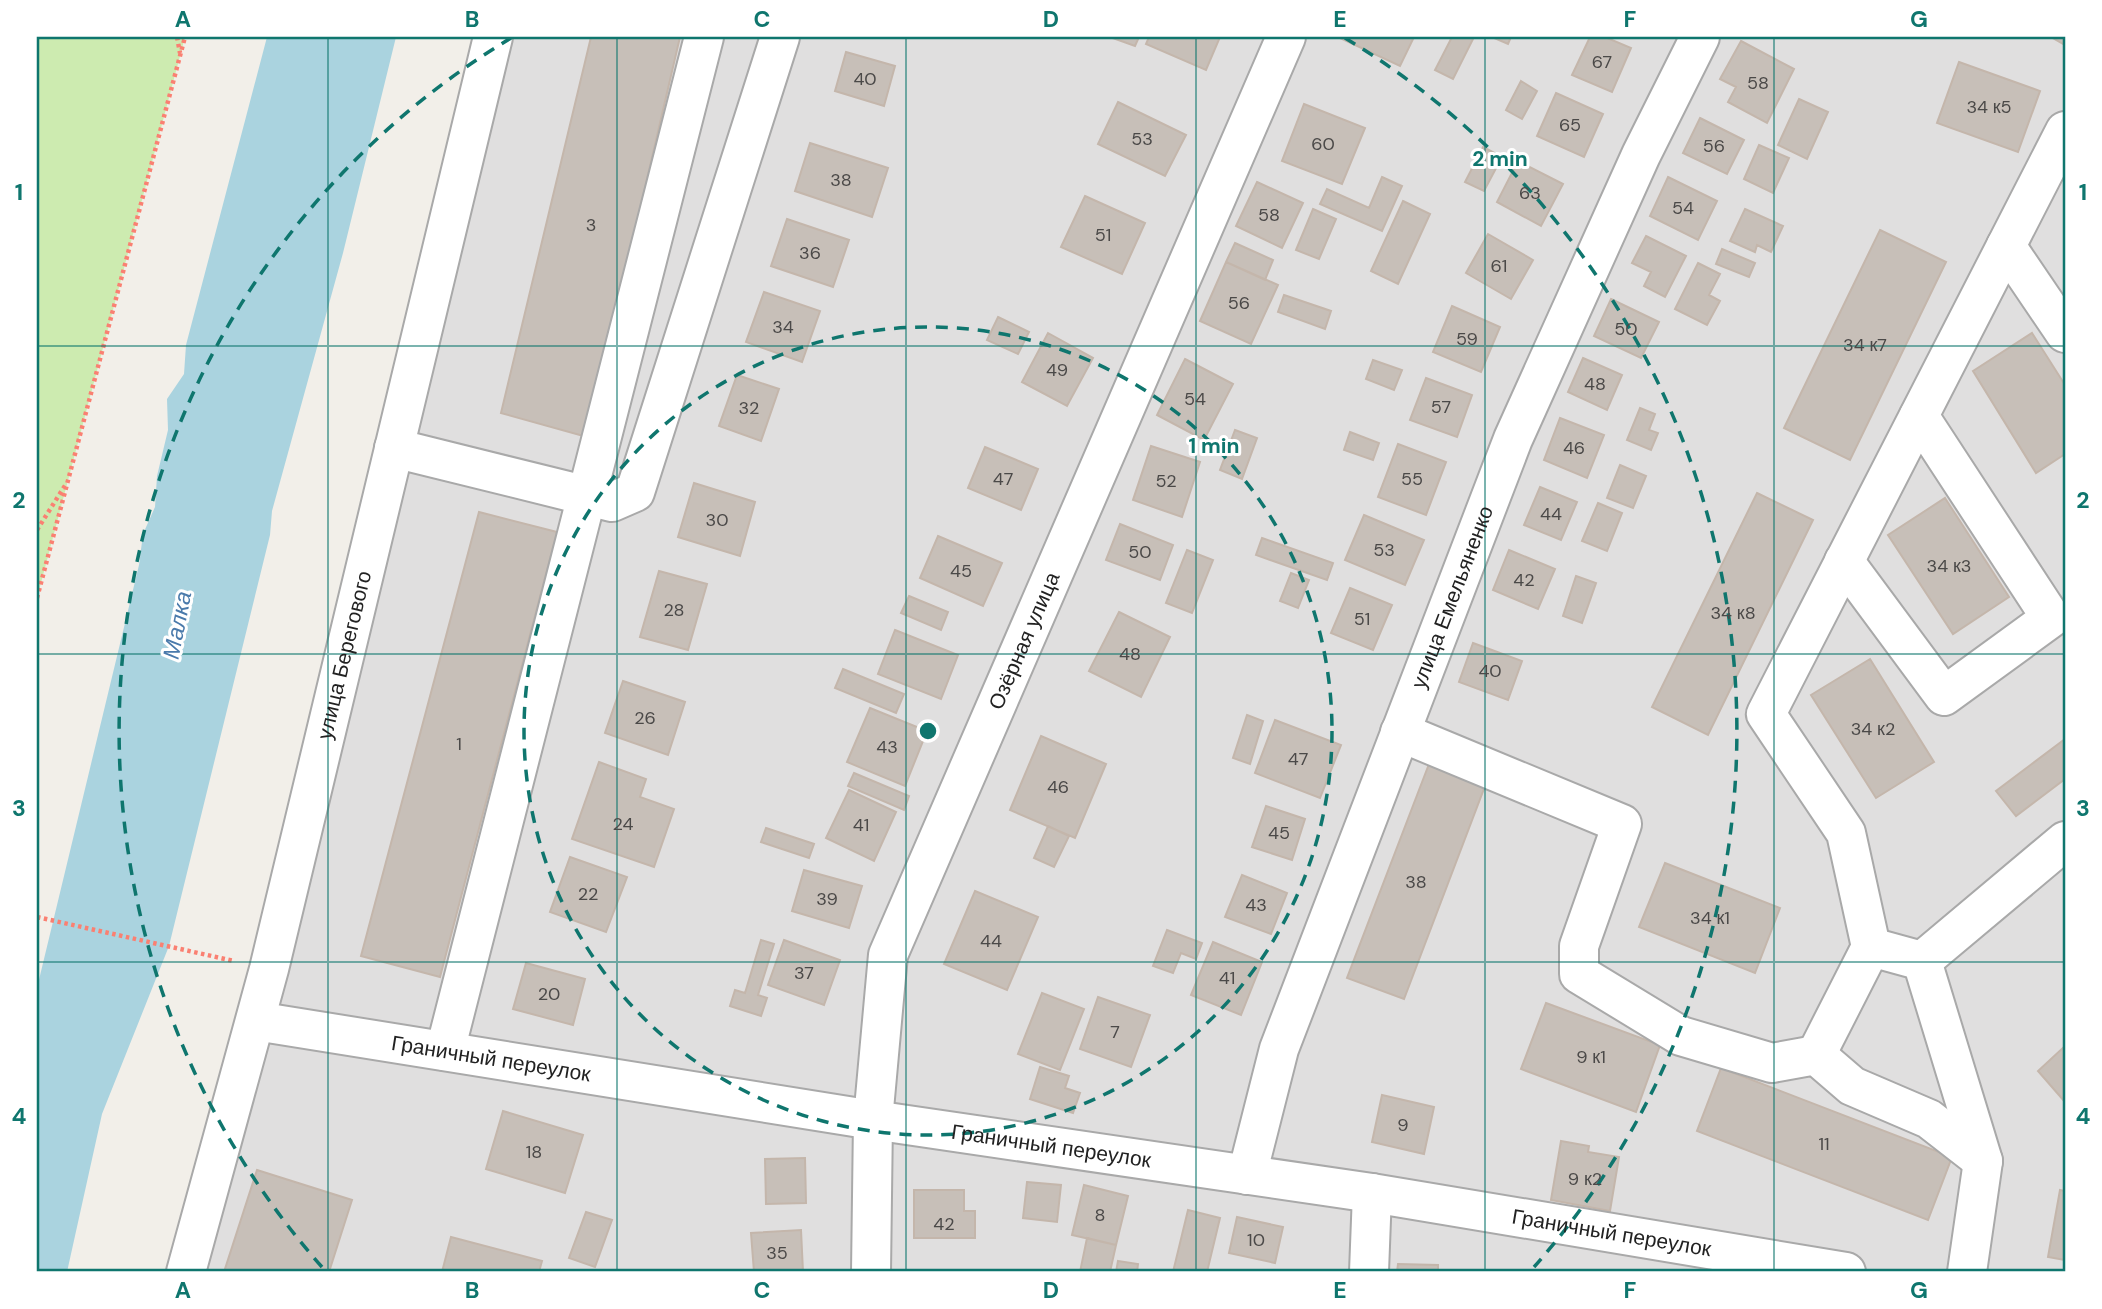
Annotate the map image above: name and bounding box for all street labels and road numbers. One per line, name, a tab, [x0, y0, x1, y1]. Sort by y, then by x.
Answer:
street label: улица Емельяненко	[1405, 502, 1500, 692]
street label: Озёрная улица	[982, 567, 1066, 714]
street label: улица Берегового	[311, 568, 378, 742]
street label: Граничный переулок	[389, 1029, 594, 1089]
street label: Граничный переулок	[949, 1118, 1154, 1175]
street label: Граничный переулок	[1510, 1203, 1714, 1263]

